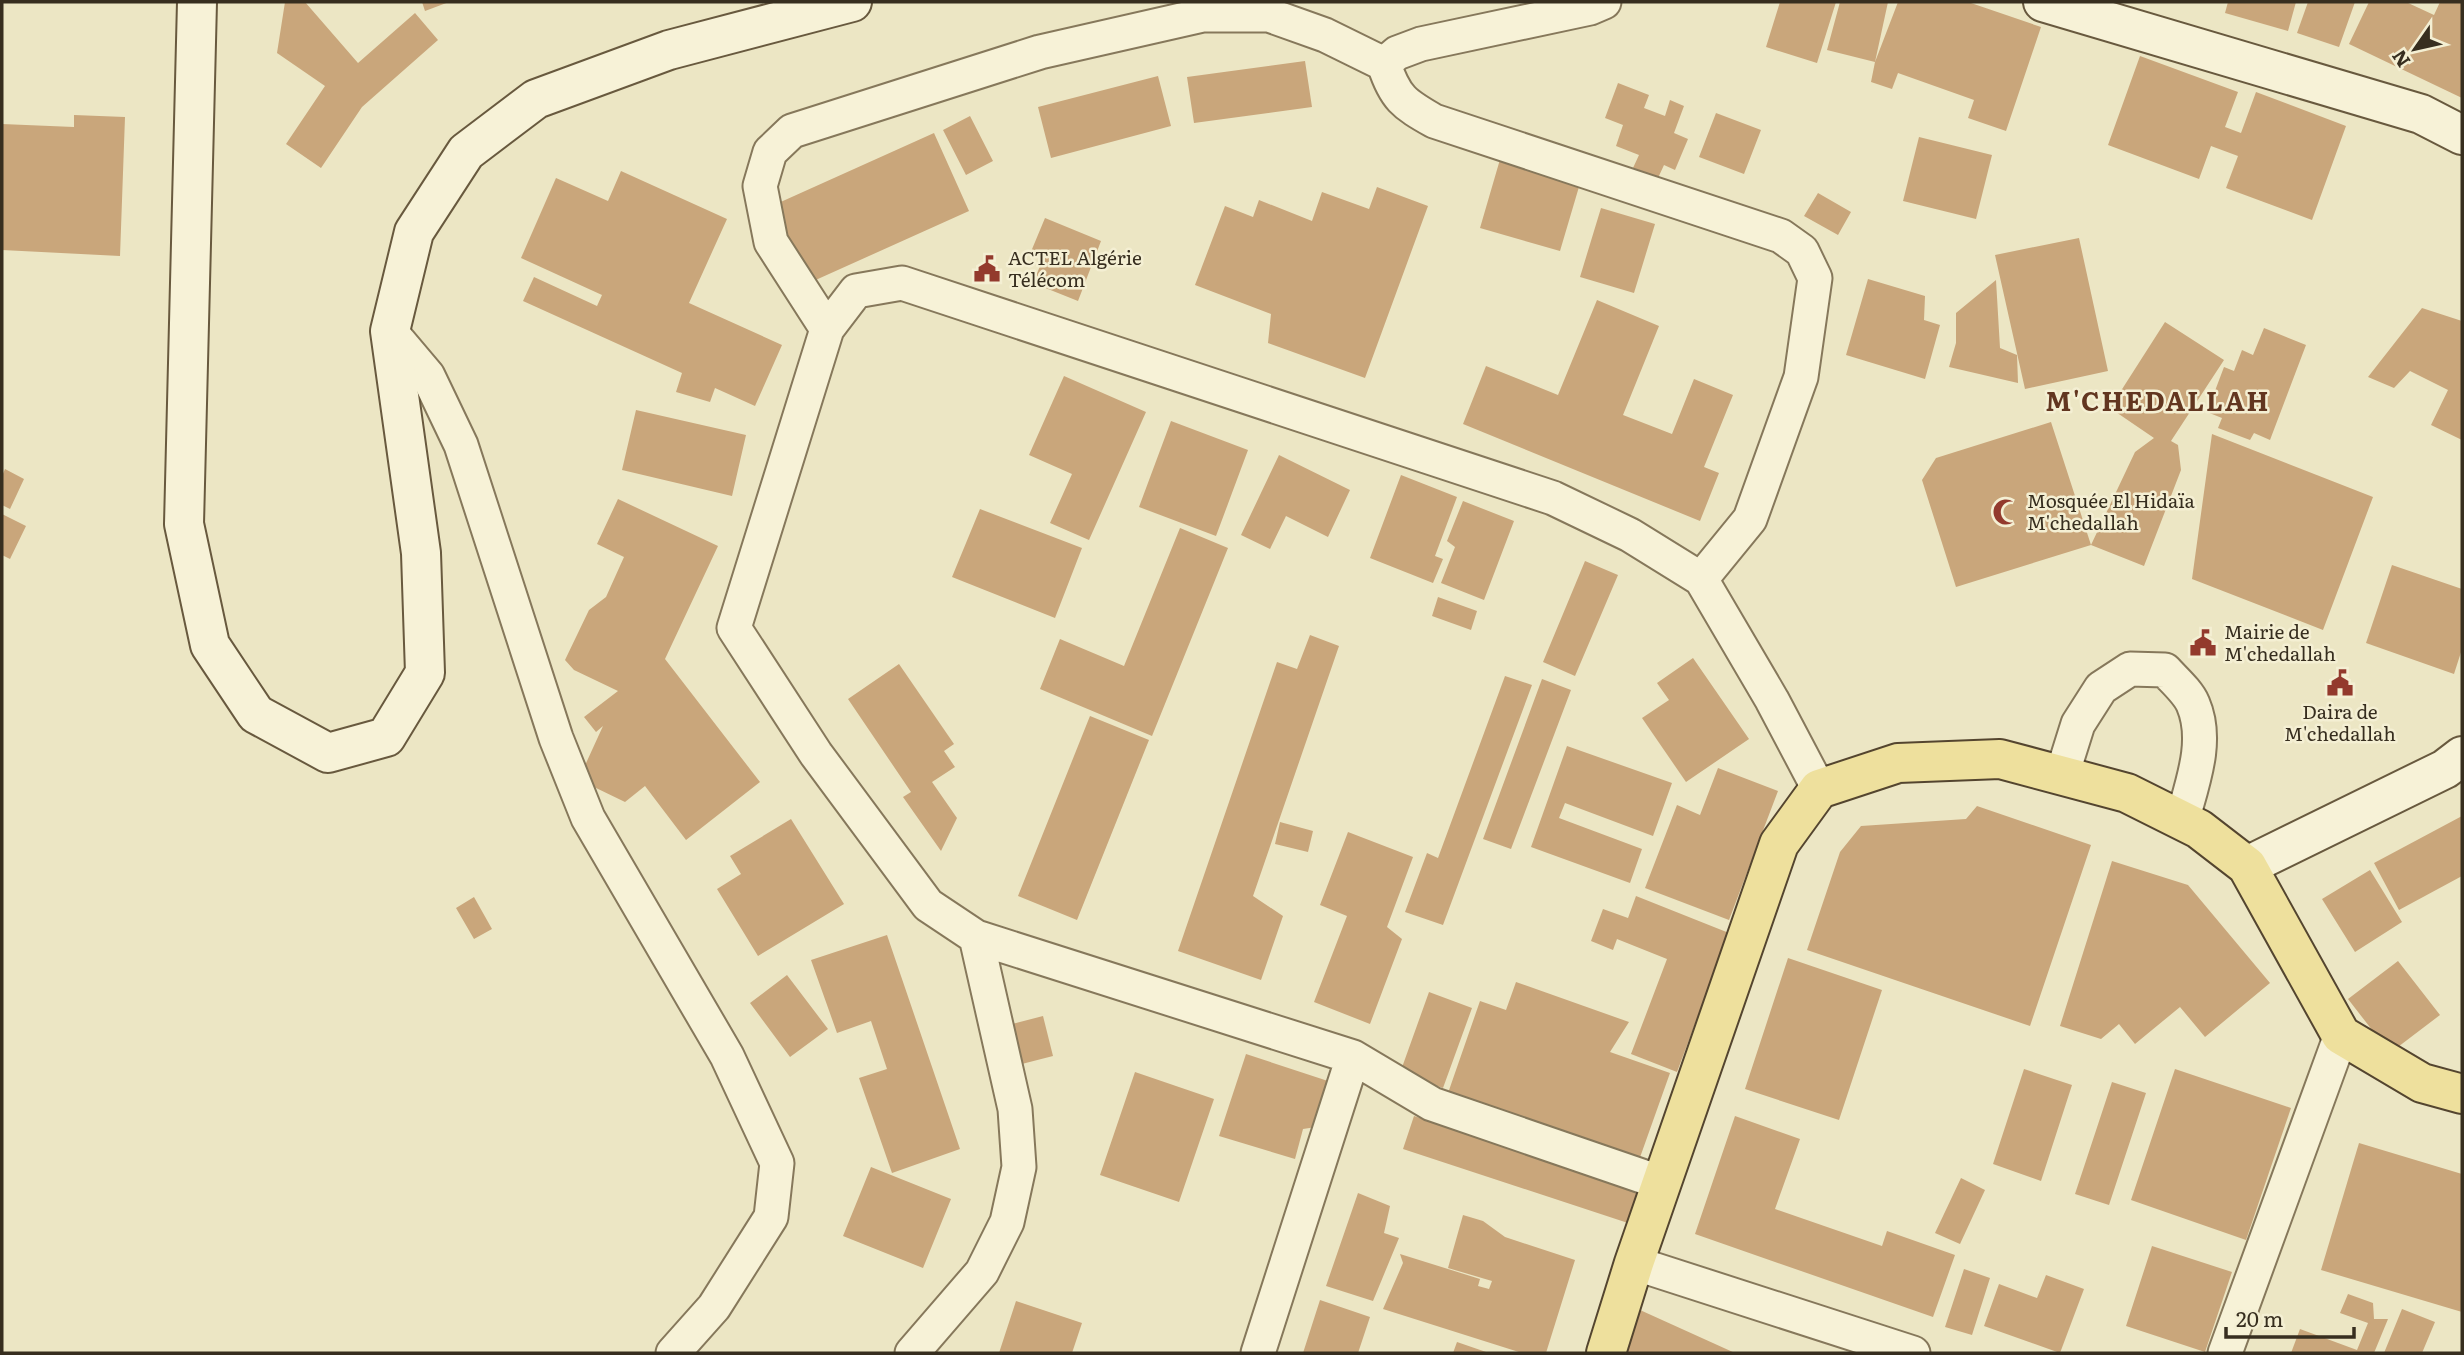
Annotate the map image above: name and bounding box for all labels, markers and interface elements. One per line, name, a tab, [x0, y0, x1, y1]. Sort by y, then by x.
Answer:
north arrow	[2380, 14, 2450, 84]
text: N	[2384, 45, 2416, 74]
place label: ACTEL Algérie Télécom	[1008, 243, 1142, 293]
public building icon: ACTEL Algérie Télécom	[972, 254, 1002, 284]
district label: M'CHEDALLAH	[2046, 380, 2270, 419]
place label: Mosquée El Hidaïa M'chedallah	[2027, 486, 2196, 536]
mosque icon: Mosquée El Hidaïa M'chedallah	[1991, 497, 2021, 527]
place label: Mairie de M'chedallah	[2224, 617, 2336, 667]
public building icon: Mairie de M'chedallah	[2188, 628, 2218, 658]
public building icon: Daira de M'chedallah	[2325, 668, 2355, 698]
place label: Daira de M'chedallah	[2284, 697, 2396, 747]
scale bar	[2226, 1296, 2354, 1340]
text: 20 m	[2236, 1302, 2283, 1333]

